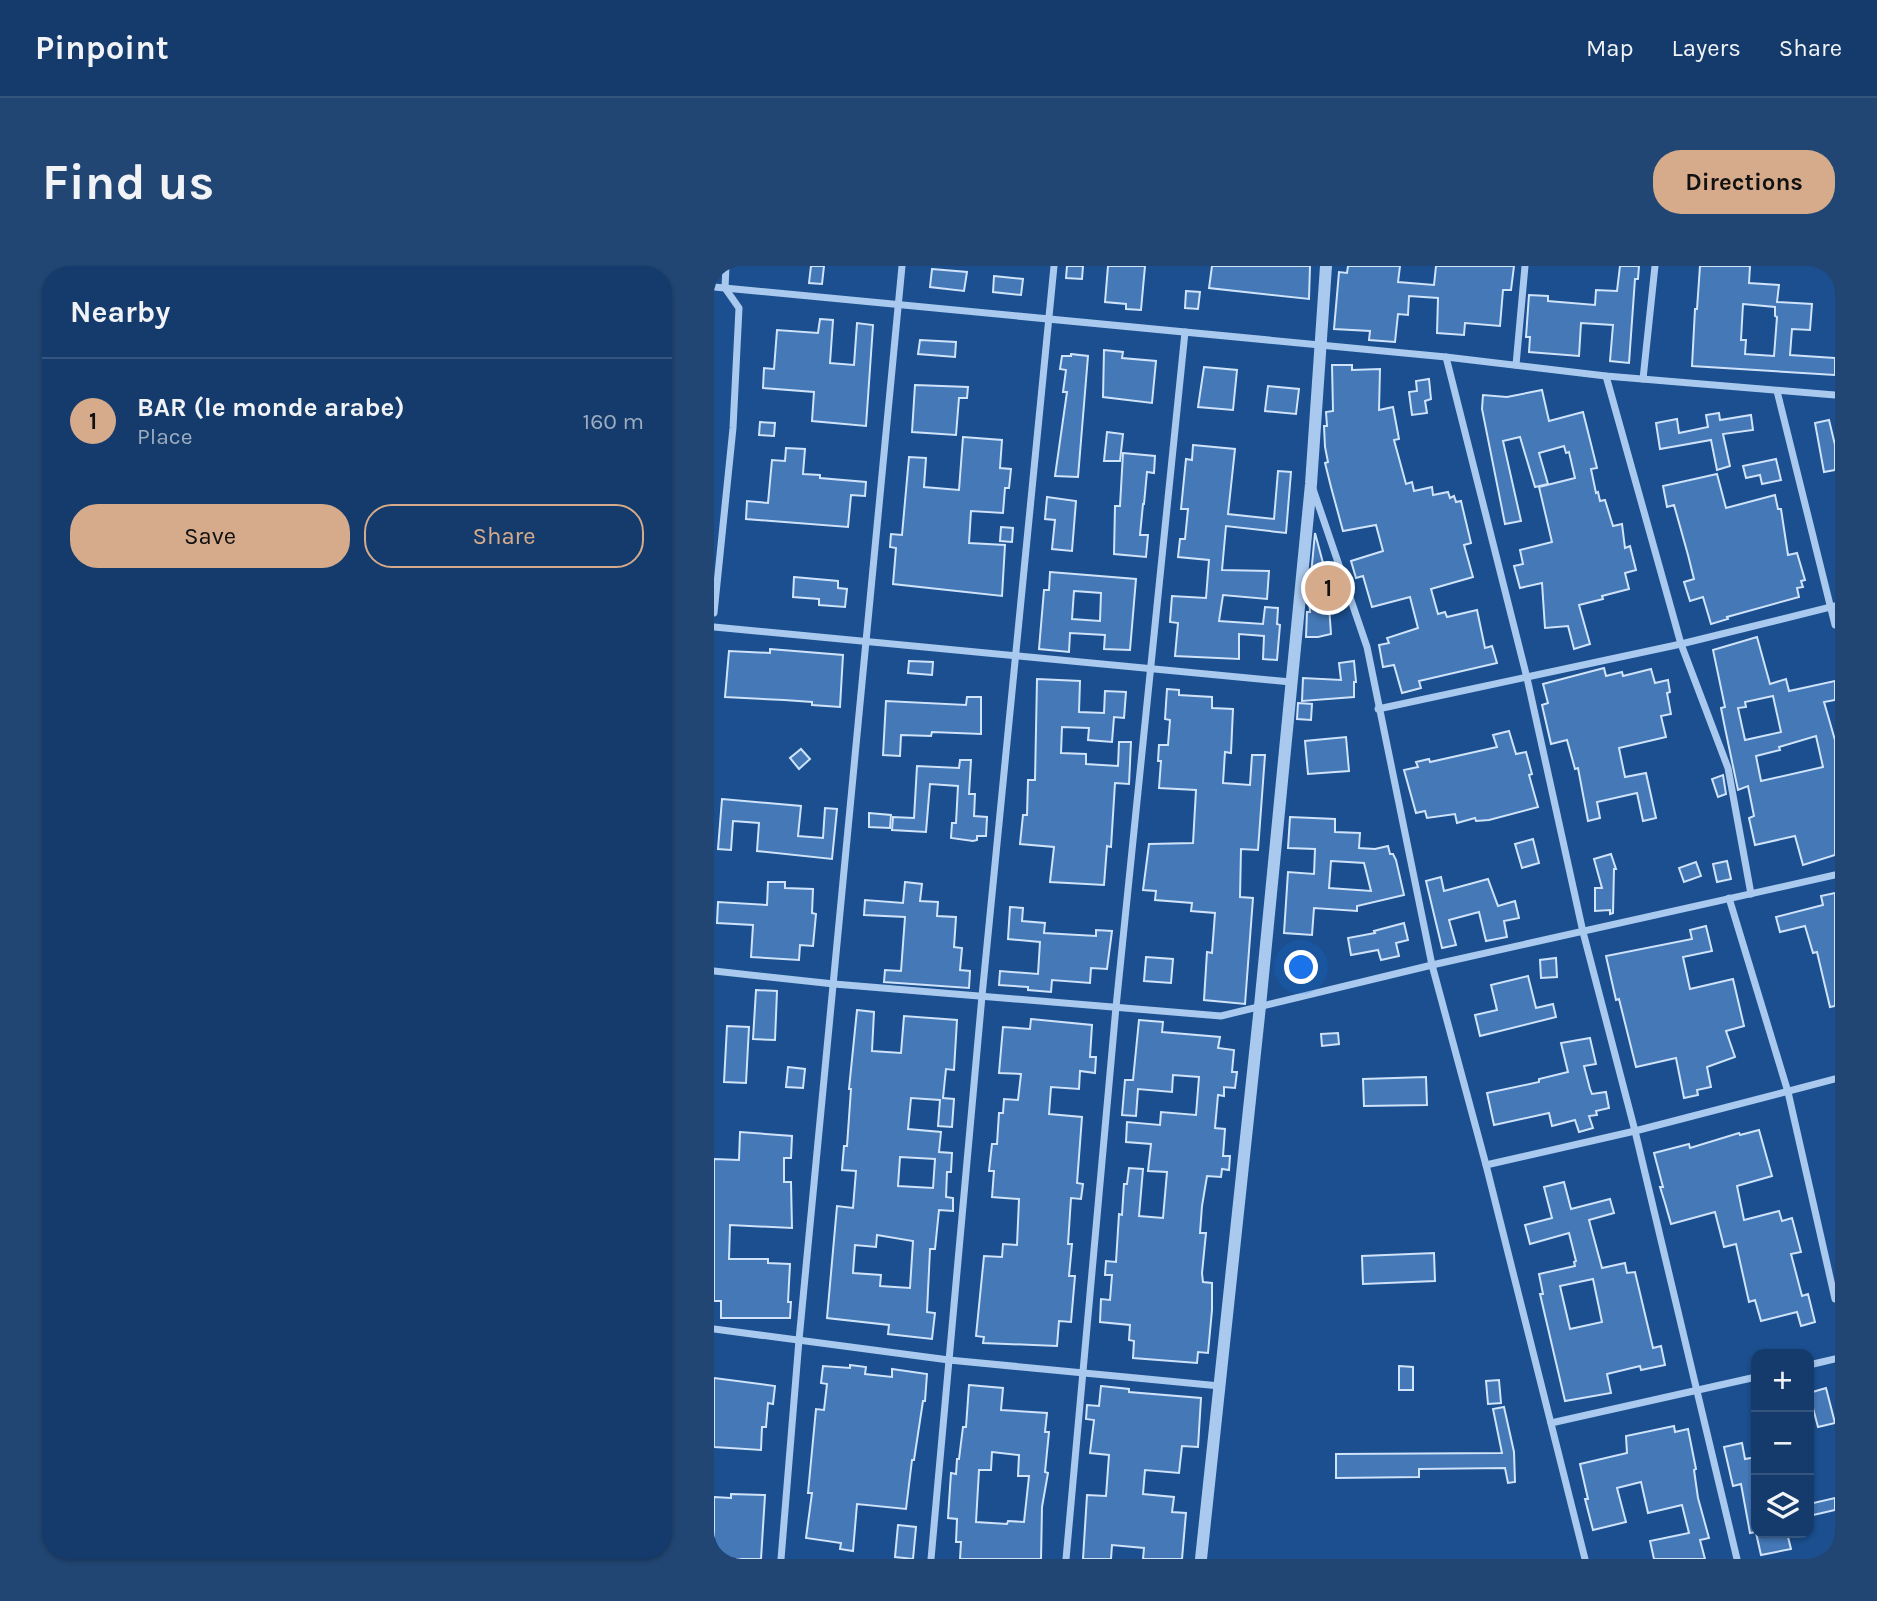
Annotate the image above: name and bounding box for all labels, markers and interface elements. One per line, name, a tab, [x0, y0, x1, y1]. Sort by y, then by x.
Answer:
text: Pinpoint	[35, 29, 169, 67]
text: Map	[1586, 34, 1634, 62]
text: Layers	[1672, 34, 1741, 62]
text: Share	[1779, 34, 1842, 62]
button: Directions	[1653, 150, 1835, 214]
text: Find us	[42, 154, 214, 211]
text: Nearby	[70, 294, 170, 330]
text: BAR (le monde arabe)	[137, 392, 405, 423]
text: 1	[89, 408, 97, 435]
text: 160 m	[583, 408, 644, 435]
text: Place	[137, 423, 193, 450]
button: Save	[70, 504, 350, 568]
button: Share	[364, 504, 644, 568]
pin: 1	[1305, 562, 1351, 614]
your location	[1284, 950, 1318, 984]
map controls	[1751, 1349, 1814, 1538]
button: +	[1751, 1349, 1814, 1412]
button: −	[1751, 1412, 1814, 1475]
button: layers	[1751, 1475, 1814, 1538]

